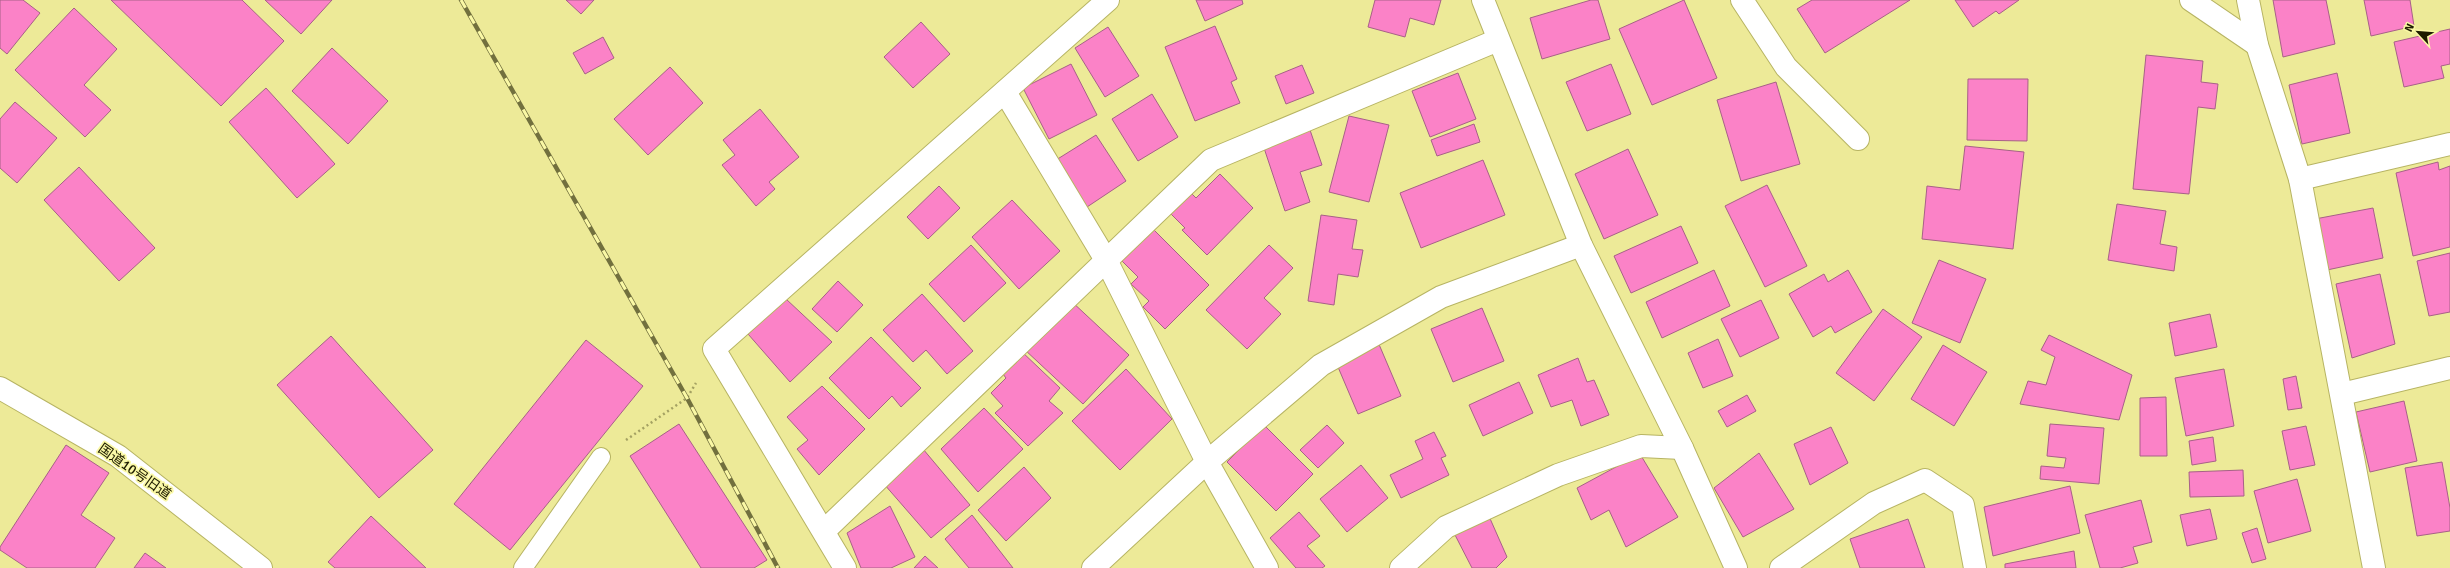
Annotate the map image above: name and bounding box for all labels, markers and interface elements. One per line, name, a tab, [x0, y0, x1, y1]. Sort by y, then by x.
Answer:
north arrow	[2398, 12, 2438, 52]
text: N	[2402, 22, 2417, 34]
street label: 国道10号旧道	[95, 440, 174, 503]

